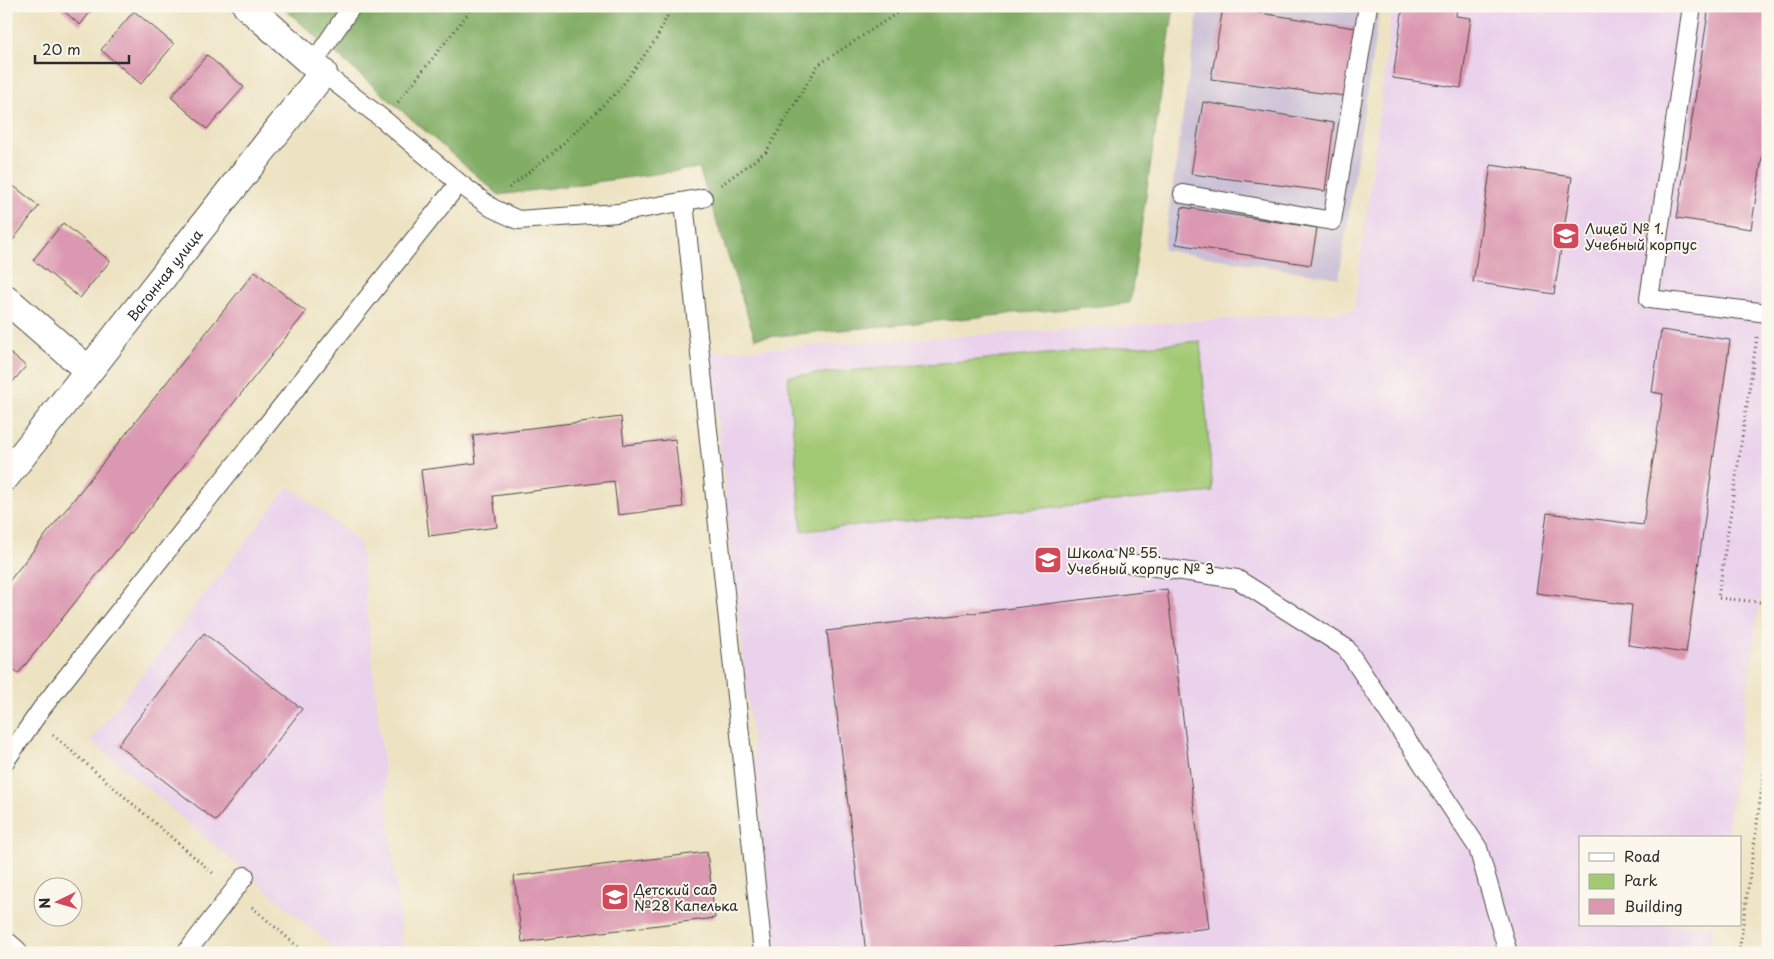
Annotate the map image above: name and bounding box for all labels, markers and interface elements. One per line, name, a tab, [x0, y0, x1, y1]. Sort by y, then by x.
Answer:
scale bar	[35, 32, 129, 64]
text: 20 m	[42, 37, 81, 60]
place label: Лицей № 1. Учебный корпус	[1585, 218, 1697, 255]
school or university icon: Лицей № 1. Учебный корпус	[1551, 221, 1581, 251]
street label: Вагонная улица	[121, 224, 207, 325]
place label: Школа № 55. Учебный корпус № 3	[1067, 542, 1214, 579]
school or university icon: Школа № 55. Учебный корпус № 3	[1033, 545, 1063, 575]
legend	[1579, 836, 1742, 926]
text: Road	[1624, 844, 1660, 867]
text: Park	[1624, 868, 1658, 891]
north arrow	[32, 876, 82, 926]
place label: Детский сад №28 Капелька	[633, 879, 738, 916]
school or university icon: Детский сад №28 Капелька	[600, 882, 630, 912]
text: Building	[1624, 894, 1683, 917]
text: N	[34, 897, 55, 910]

